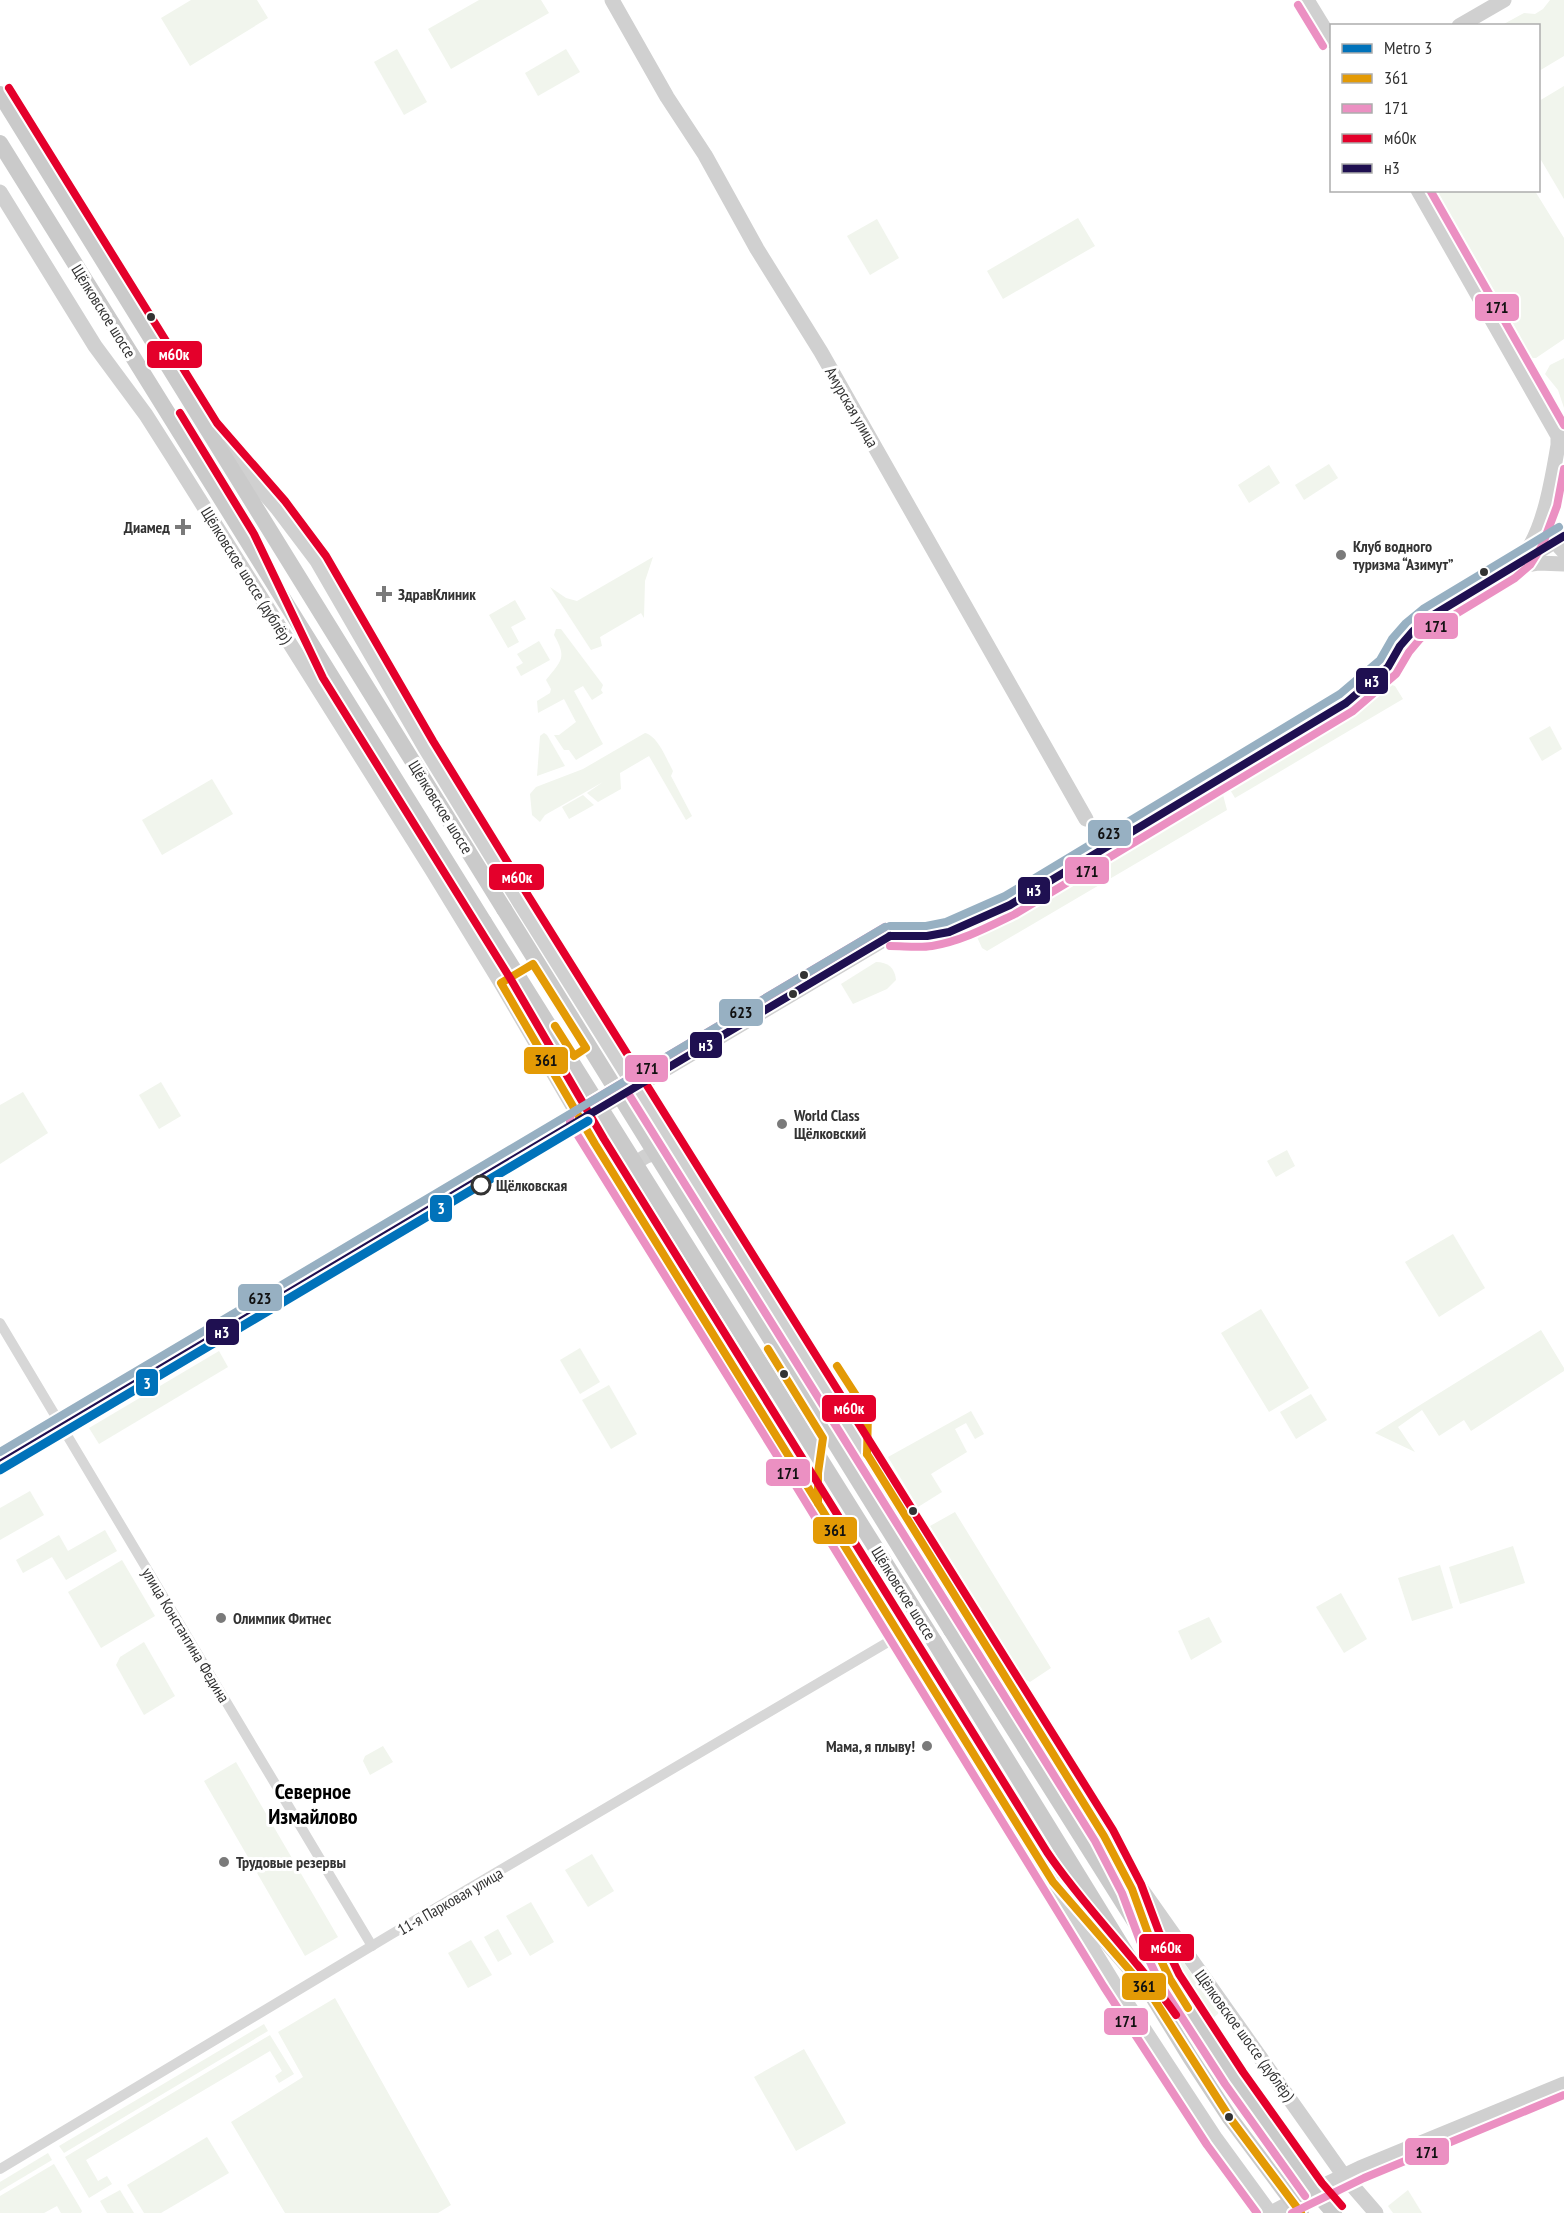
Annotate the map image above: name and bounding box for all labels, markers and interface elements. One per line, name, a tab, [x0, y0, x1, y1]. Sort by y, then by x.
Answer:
legend	[1330, 24, 1540, 192]
text: Metro 3	[1384, 36, 1432, 59]
text: 361	[1384, 66, 1408, 89]
text: 171	[1384, 96, 1408, 119]
text: м60к	[1384, 126, 1417, 149]
text: н3	[1384, 156, 1400, 179]
street label: Щёлковское шоссе	[67, 261, 141, 361]
line badge: 171	[1474, 293, 1520, 322]
text: 171	[1486, 297, 1508, 317]
unlabelled marker	[145, 311, 157, 323]
line badge: м60к	[146, 340, 203, 369]
text: м60к	[159, 344, 190, 364]
street label: Амурская улица	[821, 363, 883, 451]
street label: Щёлковское шоссе (дублёр)	[197, 503, 297, 647]
place label: Диамед	[124, 517, 170, 537]
marker: Диамед	[174, 518, 192, 536]
place label: Клуб водного туризма “Азимут”	[1353, 536, 1454, 574]
marker: Клуб водного туризма “Азимут”	[1334, 548, 1348, 562]
unlabelled marker	[1478, 566, 1490, 578]
place label: ЗдравКлиник	[398, 584, 476, 604]
marker: ЗдравКлиник	[375, 585, 393, 603]
line badge: 171	[1413, 612, 1459, 640]
text: 171	[1425, 616, 1447, 636]
line badge: н3	[1355, 667, 1389, 695]
text: н3	[1365, 671, 1379, 691]
street label: Щёлковское шоссе	[404, 757, 478, 857]
line badge: 623	[1087, 819, 1132, 847]
text: 623	[1098, 823, 1120, 843]
line badge: 171	[1064, 856, 1110, 885]
text: 171	[1076, 861, 1098, 881]
line badge: м60к	[488, 863, 545, 891]
text: м60к	[502, 867, 533, 887]
line badge: н3	[1017, 876, 1051, 905]
text: н3	[1027, 880, 1041, 900]
unlabelled marker	[798, 969, 810, 981]
unlabelled marker	[787, 988, 799, 1000]
line badge: 623	[718, 998, 764, 1027]
text: 623	[730, 1002, 752, 1022]
line badge: н3	[689, 1031, 723, 1059]
text: н3	[699, 1035, 713, 1055]
line badge: 361	[523, 1046, 569, 1075]
text: 361	[535, 1050, 557, 1070]
line badge: 171	[624, 1054, 669, 1083]
text: 171	[636, 1058, 658, 1078]
place label: World Class Щёлковский	[793, 1105, 866, 1143]
marker: World Class Щёлковский	[775, 1117, 789, 1131]
marker: Щёлковская	[471, 1175, 491, 1195]
place label: Щёлковская	[496, 1175, 567, 1195]
line badge: 3	[429, 1194, 453, 1223]
text: 3	[437, 1198, 445, 1218]
line badge: 623	[237, 1283, 283, 1312]
text: 623	[249, 1288, 271, 1308]
line badge: н3	[205, 1318, 240, 1346]
text: н3	[215, 1322, 229, 1342]
line badge: 3	[135, 1368, 159, 1397]
unlabelled marker	[778, 1368, 790, 1380]
text: 3	[143, 1373, 151, 1393]
line badge: м60к	[821, 1394, 877, 1423]
text: м60к	[834, 1398, 865, 1418]
line badge: 171	[765, 1458, 811, 1487]
text: 171	[777, 1463, 799, 1483]
unlabelled marker	[907, 1505, 919, 1517]
line badge: 361	[812, 1516, 858, 1545]
text: 361	[824, 1520, 846, 1540]
street label: Щёлковское шоссе	[867, 1543, 941, 1643]
street label: улица Константина Федина	[138, 1564, 234, 1706]
place label: Олимпик Фитнес	[233, 1608, 332, 1628]
marker: Олимпик Фитнес	[214, 1611, 228, 1625]
place label: Мама, я плыву!	[826, 1736, 915, 1756]
marker: Мама, я плыву!	[920, 1739, 934, 1753]
district label: Северное Измайлово	[268, 1777, 358, 1830]
place label: Трудовые резервы	[236, 1852, 346, 1872]
marker: Трудовые резервы	[217, 1855, 231, 1869]
street label: 11-я Парковая улица	[394, 1863, 506, 1939]
line badge: м60к	[1138, 1933, 1195, 1962]
text: м60к	[1151, 1937, 1182, 1957]
street label: Щёлковское шоссе (дублёр)	[1191, 1966, 1299, 2105]
line badge: 361	[1121, 1972, 1167, 2001]
text: 361	[1133, 1976, 1155, 1996]
line badge: 171	[1103, 2007, 1149, 2036]
text: 171	[1115, 2011, 1137, 2031]
unlabelled marker	[1223, 2111, 1235, 2123]
line badge: 171	[1404, 2137, 1450, 2166]
text: 171	[1416, 2142, 1438, 2162]

